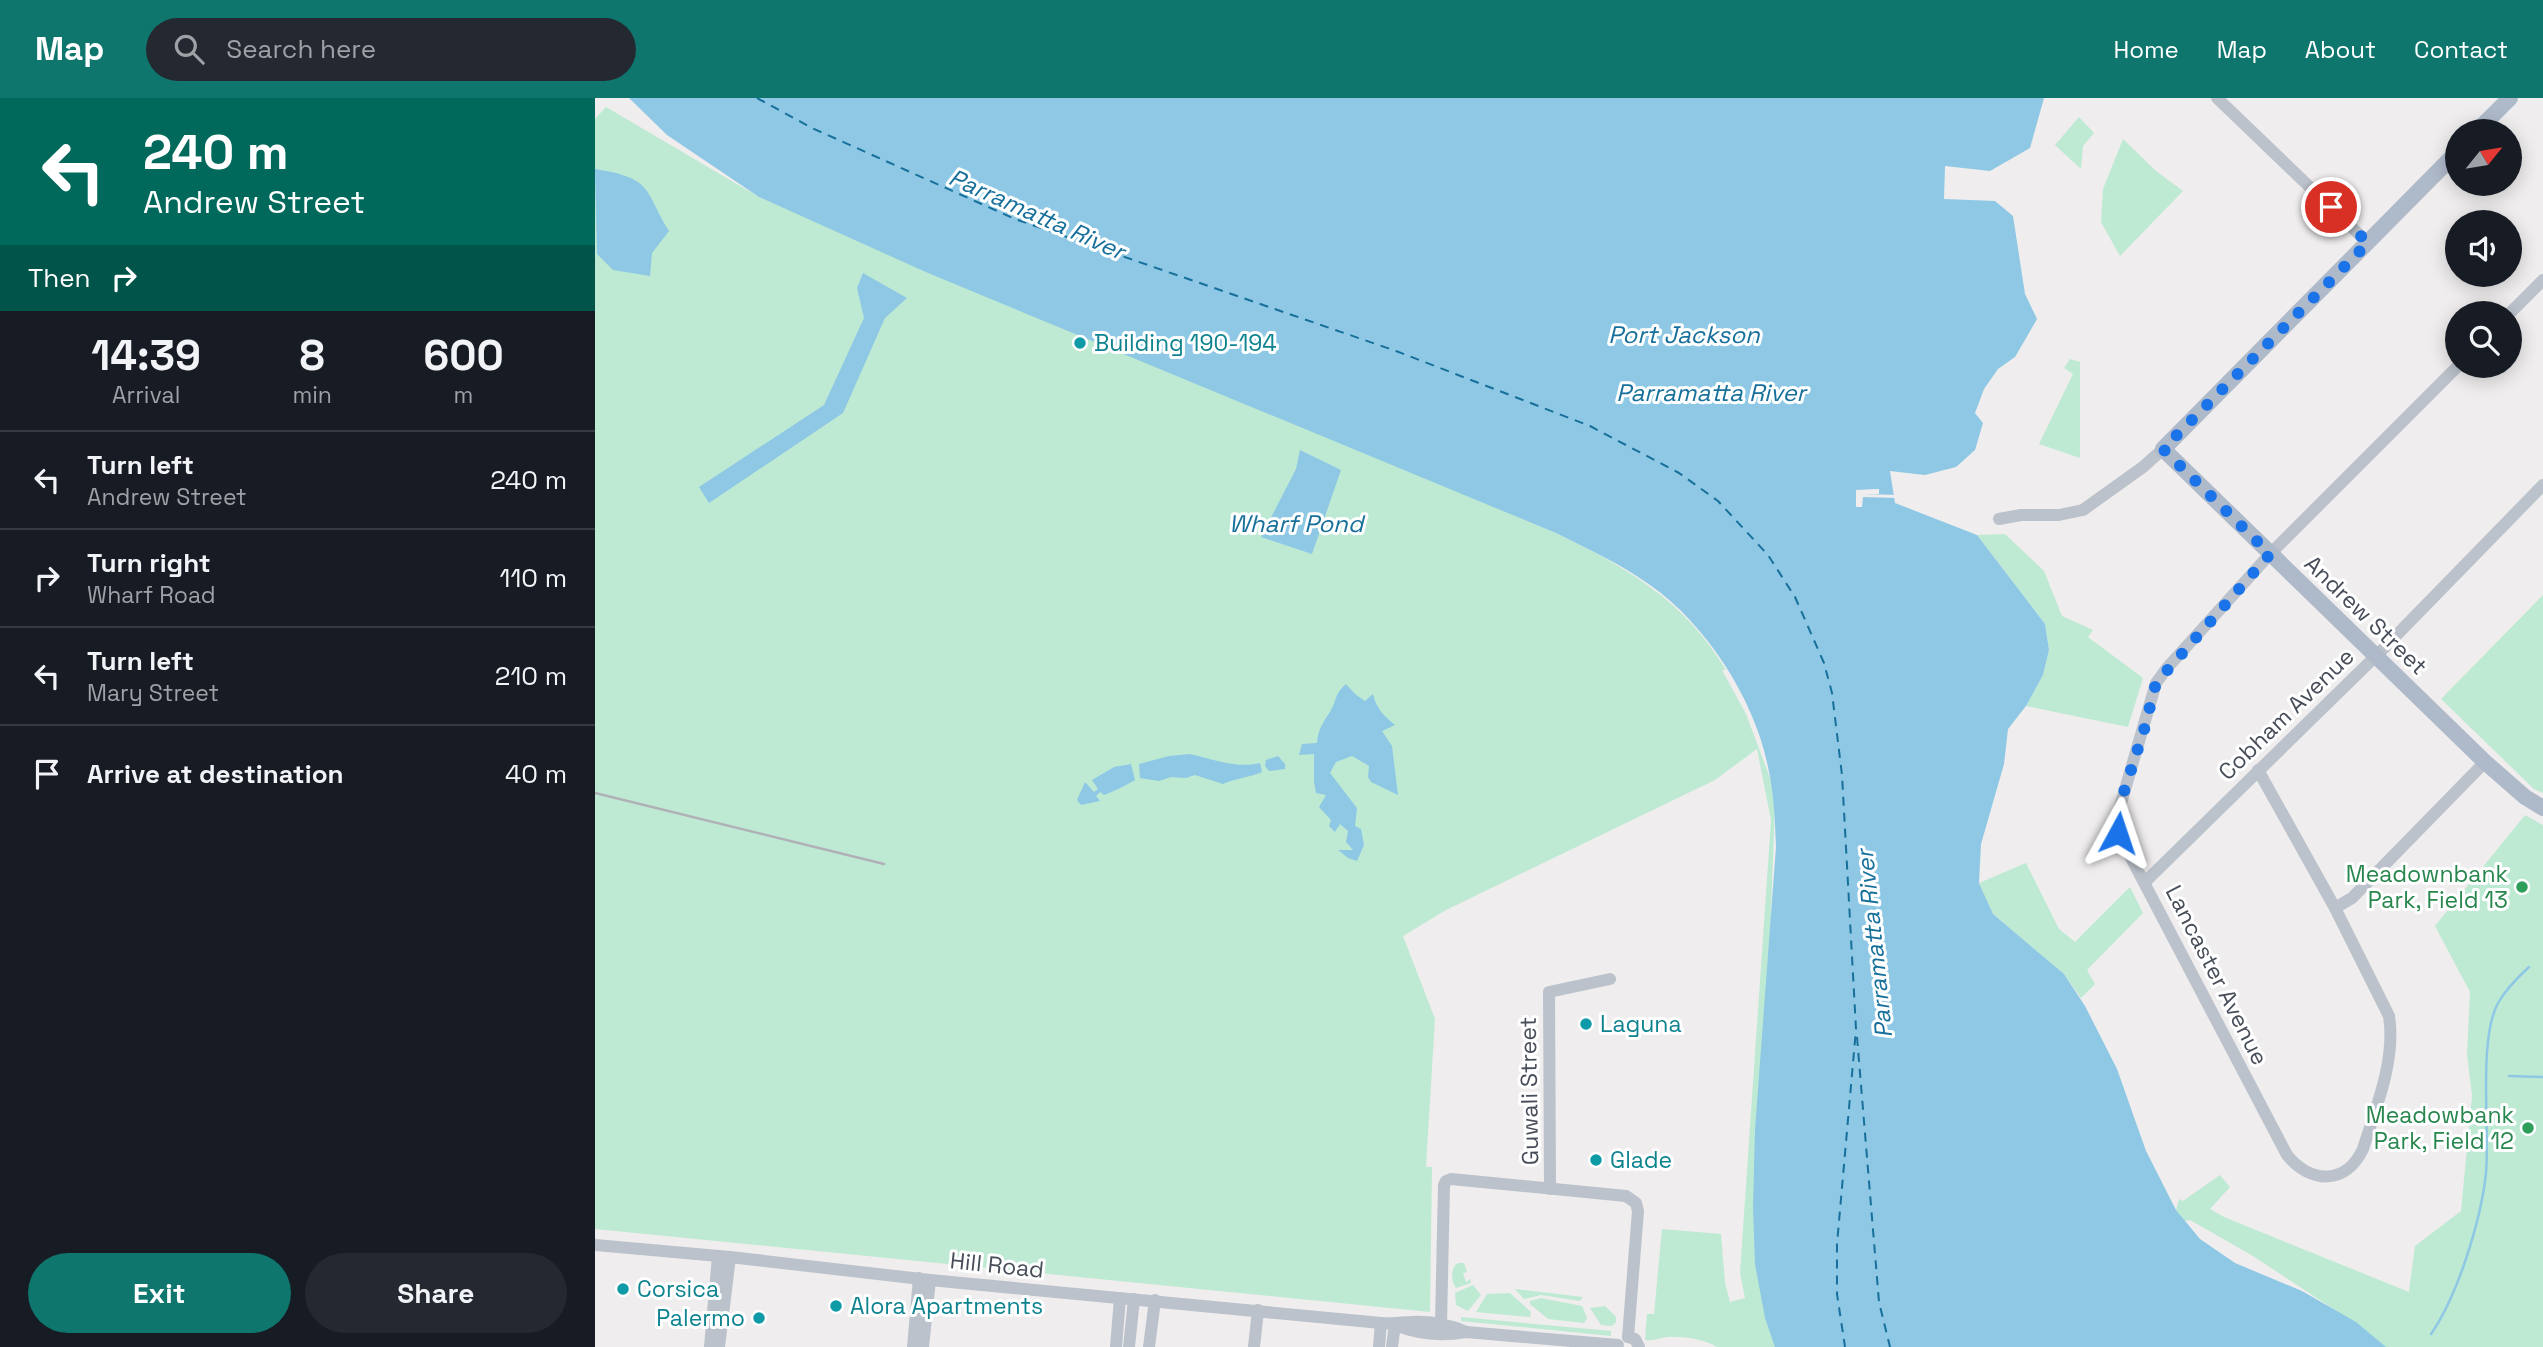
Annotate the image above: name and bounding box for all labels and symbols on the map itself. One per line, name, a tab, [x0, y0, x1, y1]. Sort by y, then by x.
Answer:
north arrow	[2445, 119, 2522, 196]
water label: Parramatta River	[944, 161, 1132, 268]
pin	[2301, 177, 2361, 237]
water label: Port Jackson	[1608, 319, 1761, 350]
place label: Building 190-194	[1094, 328, 1277, 358]
marker: Building 190-194	[1072, 335, 1088, 351]
water label: Parramatta River	[1616, 377, 1809, 408]
water label: Wharf Pond	[1229, 508, 1366, 539]
street label: Andrew Street	[2298, 549, 2434, 681]
street label: Cobham Avenue	[2212, 641, 2360, 787]
position arrow	[2081, 796, 2155, 870]
water label: Parramatta River	[1848, 845, 1899, 1040]
place label: Meadownbank Park, Field 13	[2346, 859, 2508, 915]
marker: Meadownbank Park, Field 13	[2514, 879, 2530, 895]
street label: Lancaster Avenue	[2159, 880, 2275, 1070]
place label: Laguna	[1600, 1009, 1682, 1039]
marker: Laguna	[1578, 1016, 1594, 1032]
street label: Guwali Street	[1513, 1017, 1545, 1165]
place label: Meadowbank Park, Field 12	[2366, 1100, 2514, 1156]
marker: Meadowbank Park, Field 12	[2520, 1120, 2536, 1136]
place label: Glade	[1610, 1145, 1672, 1175]
marker: Glade	[1588, 1152, 1604, 1168]
street label: Hill Road	[949, 1245, 1045, 1285]
place label: Corsica	[637, 1274, 719, 1304]
marker: Corsica	[615, 1281, 631, 1297]
place label: Alora Apartments	[850, 1291, 1043, 1321]
marker: Alora Apartments	[828, 1298, 844, 1314]
place label: Palermo	[656, 1303, 745, 1333]
marker: Palermo	[751, 1310, 767, 1326]

